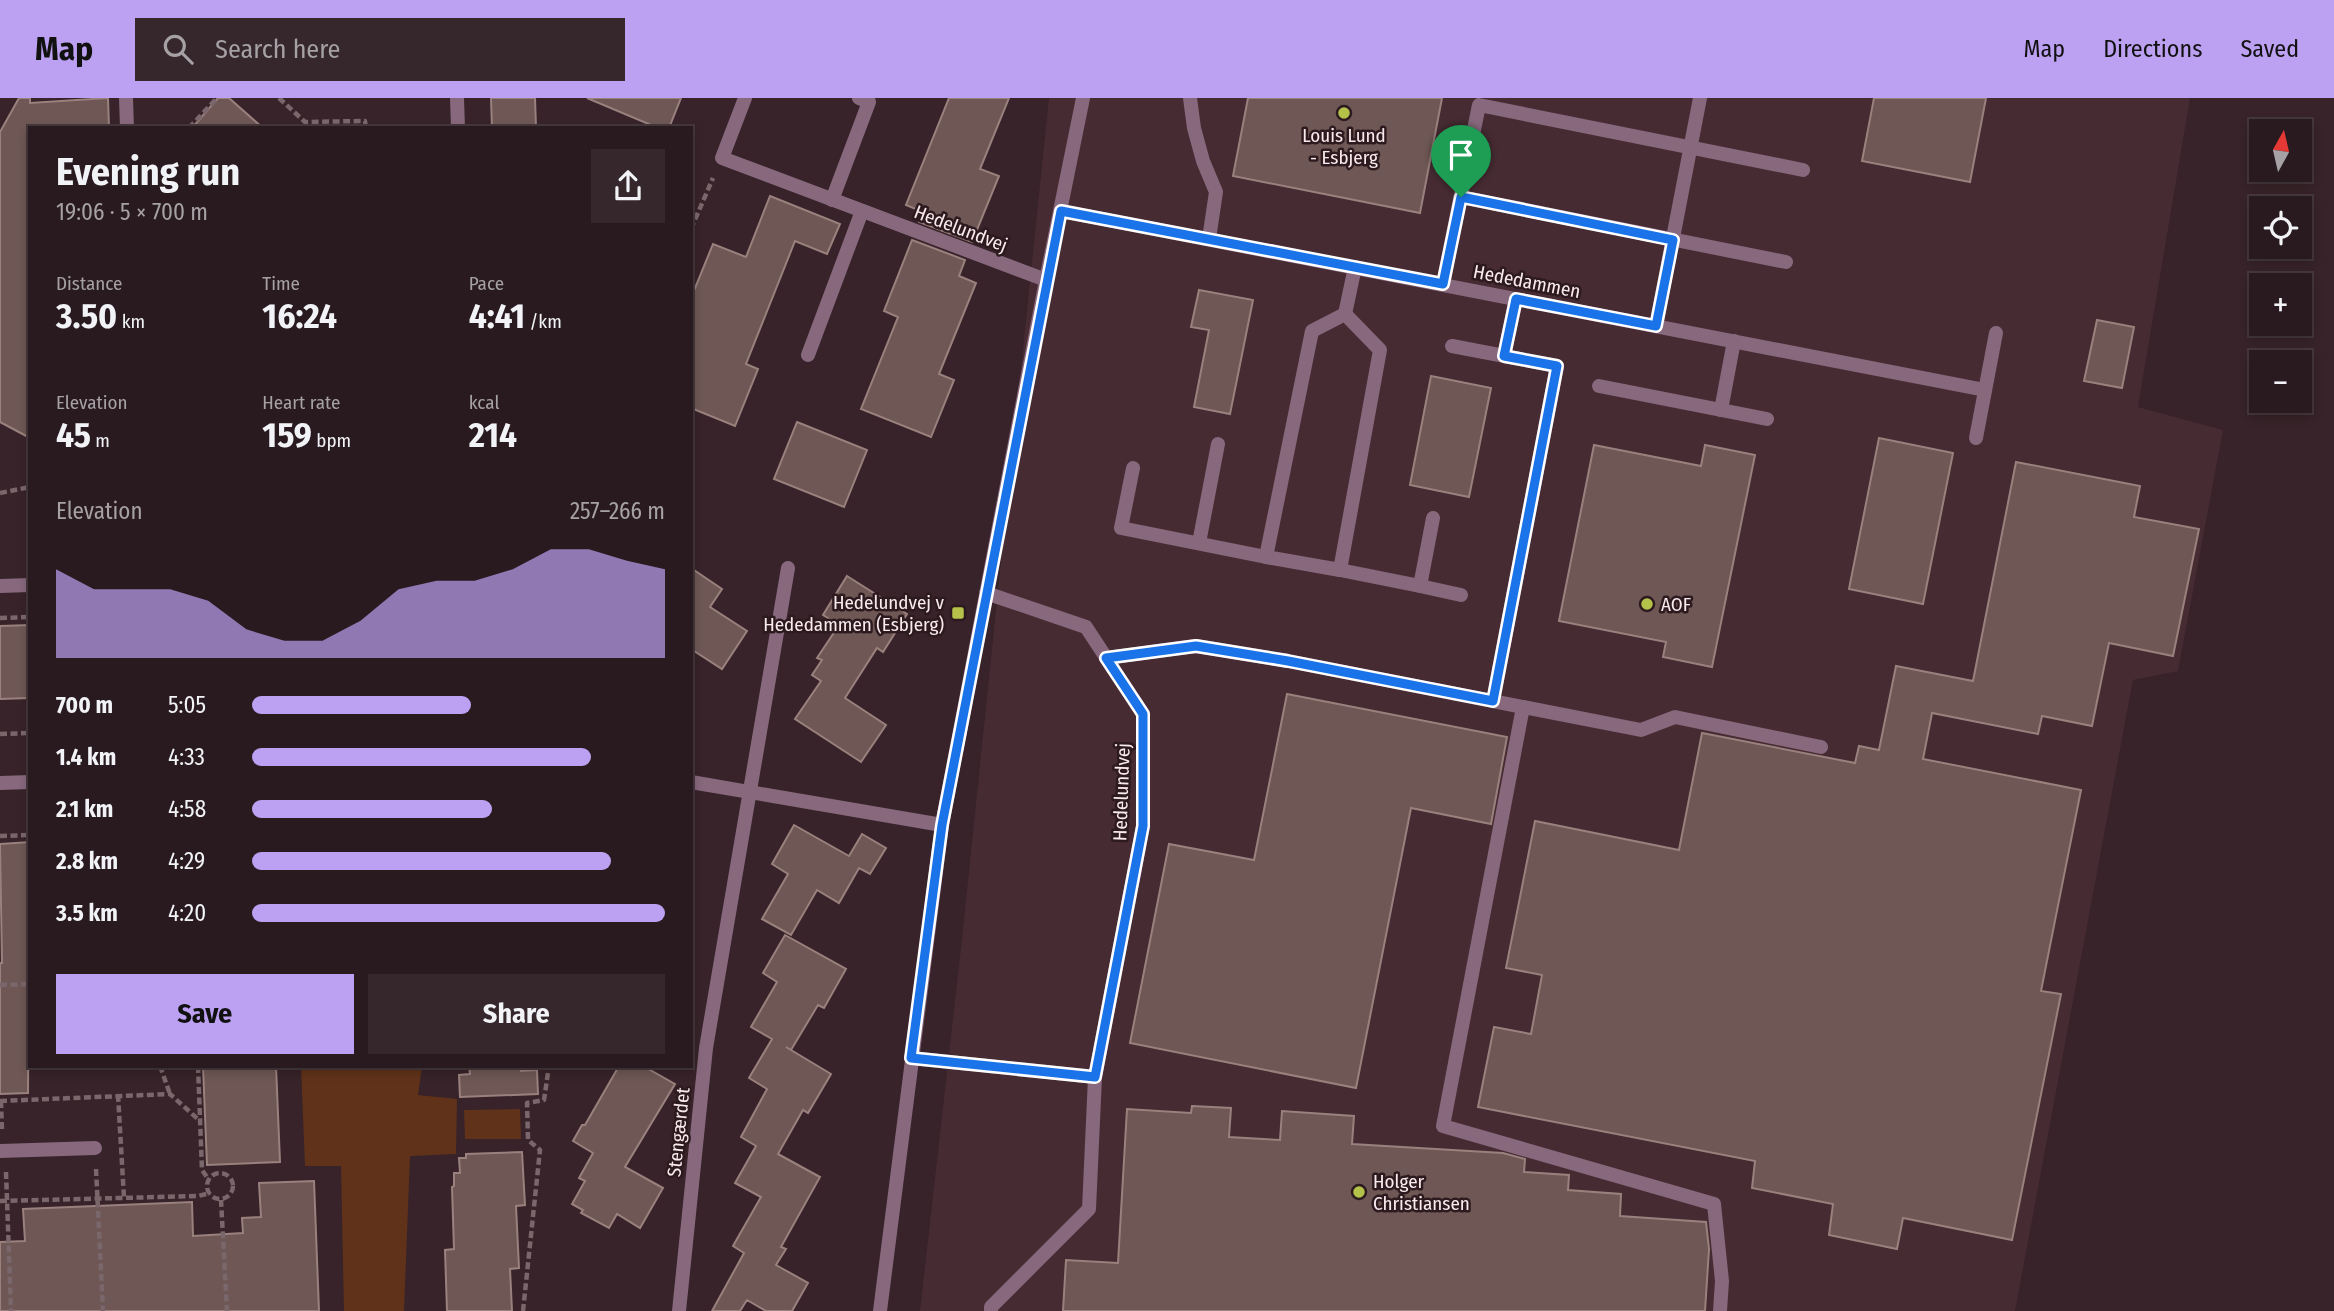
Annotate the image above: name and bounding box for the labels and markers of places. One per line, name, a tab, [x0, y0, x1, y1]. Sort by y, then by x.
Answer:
marker: Louis Lund - Esbjerg	[1336, 105, 1352, 121]
place label: Louis Lund - Esbjerg	[1302, 124, 1386, 169]
pin	[1431, 125, 1491, 197]
place label: Hedelundvej v Hededammen (Esbjerg)	[763, 591, 945, 636]
place label: AOF	[1661, 593, 1691, 616]
marker: AOF	[1639, 596, 1655, 612]
marker: Hedelundvej v Hededammen (Esbjerg)	[950, 605, 966, 621]
place label: Holger Christiansen	[1373, 1170, 1470, 1215]
marker: Holger Christiansen	[1351, 1184, 1367, 1200]

